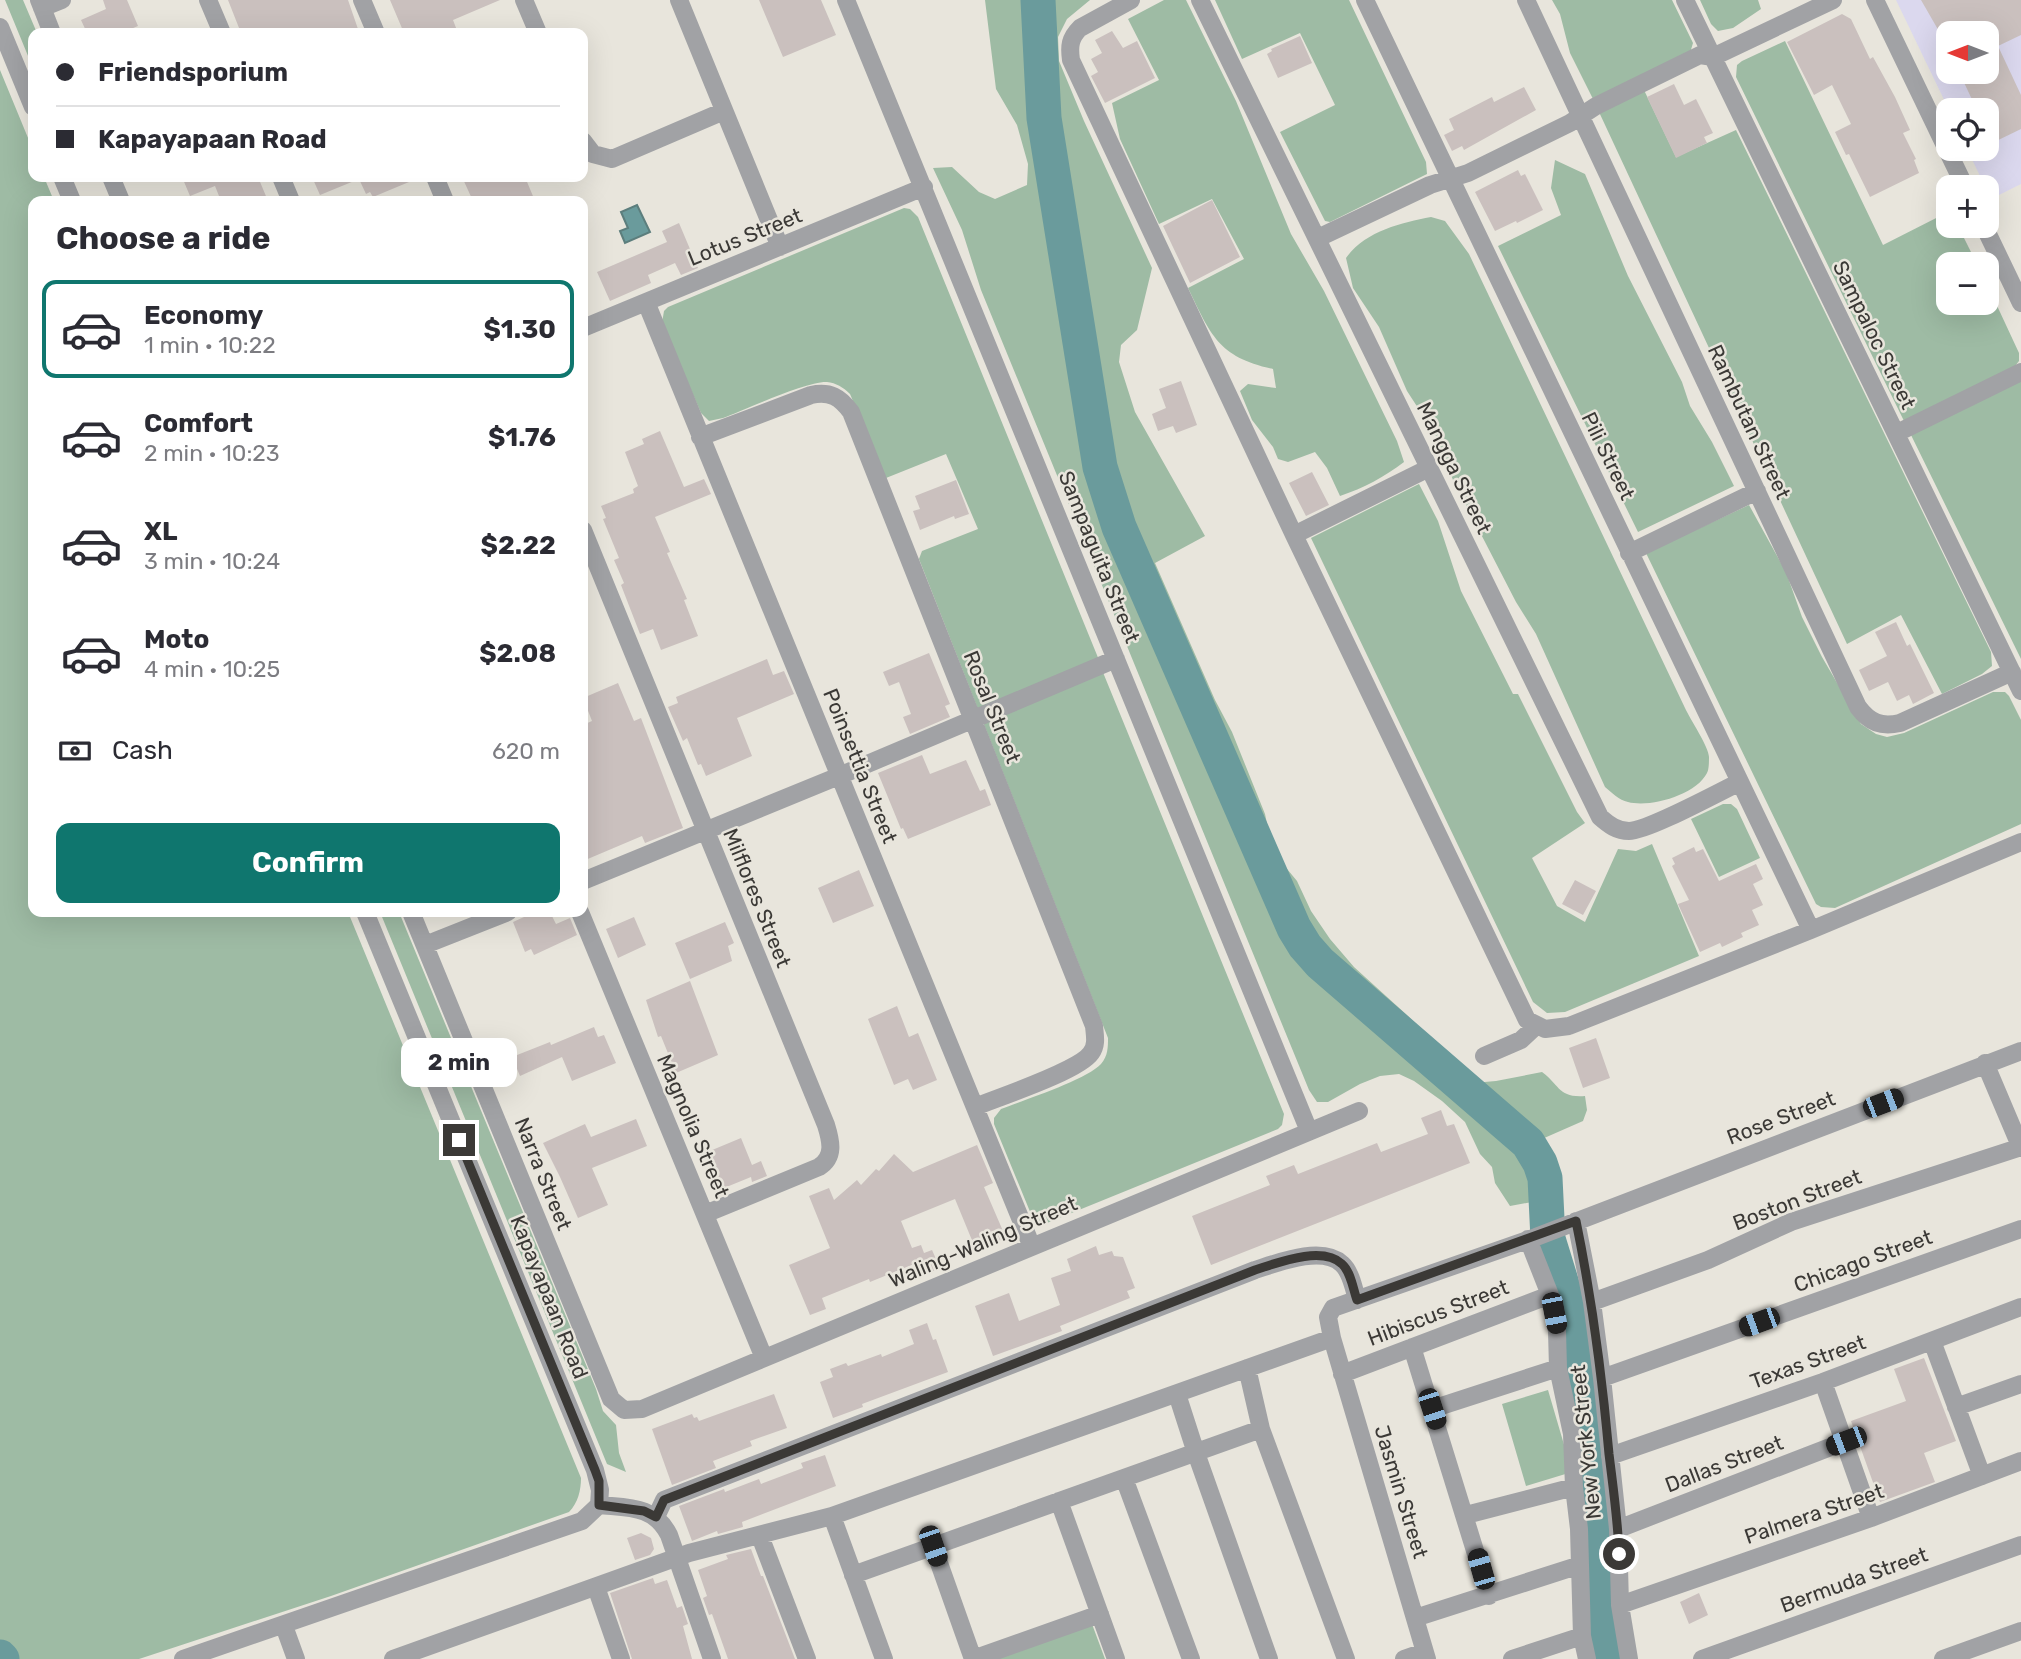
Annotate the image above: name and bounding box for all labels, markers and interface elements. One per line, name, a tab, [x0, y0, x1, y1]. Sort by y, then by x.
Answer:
north arrow	[1936, 21, 1998, 84]
map controls	[1936, 21, 1999, 315]
text: Friendsporium	[98, 57, 288, 88]
button: locate	[1936, 98, 1999, 161]
text: Kapayapaan Road	[98, 124, 327, 155]
button: +	[1936, 175, 1999, 238]
street label: Lotus Street	[684, 202, 806, 271]
text: Choose a ride	[56, 219, 270, 257]
button: −	[1936, 252, 1999, 315]
street label: Sampaloc Street	[1828, 256, 1921, 413]
icon: car	[60, 298, 123, 361]
text: Economy	[144, 300, 263, 331]
text: $1.30	[484, 314, 556, 345]
text: 1 min · 10:22	[144, 331, 276, 359]
street label: Rambutan Street	[1703, 341, 1796, 503]
street label: Mangga Street	[1412, 398, 1497, 538]
icon: car	[60, 406, 123, 469]
text: Comfort	[144, 408, 253, 439]
street label: Pili Street	[1576, 408, 1640, 504]
text: $1.76	[488, 422, 556, 453]
text: 2 min · 10:23	[144, 439, 280, 467]
street label: Sampaguita Street	[1054, 467, 1145, 646]
icon: car	[60, 514, 123, 577]
text: XL	[144, 516, 177, 547]
text: $2.22	[481, 530, 556, 561]
text: 3 min · 10:24	[144, 547, 280, 575]
icon: car	[60, 622, 123, 685]
text: Moto	[144, 624, 209, 655]
text: $2.08	[479, 638, 556, 669]
street label: Rosal Street	[959, 647, 1026, 767]
text: 4 min · 10:25	[144, 655, 280, 683]
street label: Poinsettia Street	[818, 685, 903, 847]
icon: cash	[56, 732, 94, 770]
text: Cash	[112, 735, 173, 766]
text: 620 m	[492, 737, 560, 765]
button: Confirm	[56, 823, 560, 903]
street label: Milflores Street	[718, 825, 797, 971]
callout: 2 min	[401, 1038, 517, 1088]
text: 2 min	[428, 1048, 490, 1076]
street label: Magnolia Street	[652, 1050, 735, 1201]
street label: Rose Street	[1723, 1085, 1839, 1150]
car	[1860, 1086, 1907, 1120]
street label: Narra Street	[510, 1114, 577, 1234]
route end	[443, 1124, 475, 1156]
street label: Boston Street	[1729, 1164, 1865, 1236]
street label: Waling-Waling Street	[885, 1190, 1081, 1293]
street label: Kapayapaan Road	[505, 1211, 594, 1382]
street label: Chicago Street	[1790, 1224, 1935, 1297]
street label: Hibiscus Street	[1364, 1274, 1512, 1351]
car	[1540, 1290, 1569, 1336]
car	[1736, 1305, 1783, 1339]
street label: Texas Street	[1747, 1329, 1869, 1394]
street label: New York Street	[1565, 1364, 1606, 1521]
car	[1416, 1386, 1449, 1432]
street label: Jasmin Street	[1369, 1422, 1434, 1561]
car	[1823, 1424, 1870, 1458]
street label: Dallas Street	[1661, 1430, 1786, 1498]
street label: Palmera Street	[1741, 1478, 1887, 1549]
car	[917, 1523, 950, 1569]
route start	[1603, 1538, 1635, 1570]
street label: Bermuda Street	[1777, 1541, 1931, 1618]
car	[1466, 1546, 1497, 1592]

